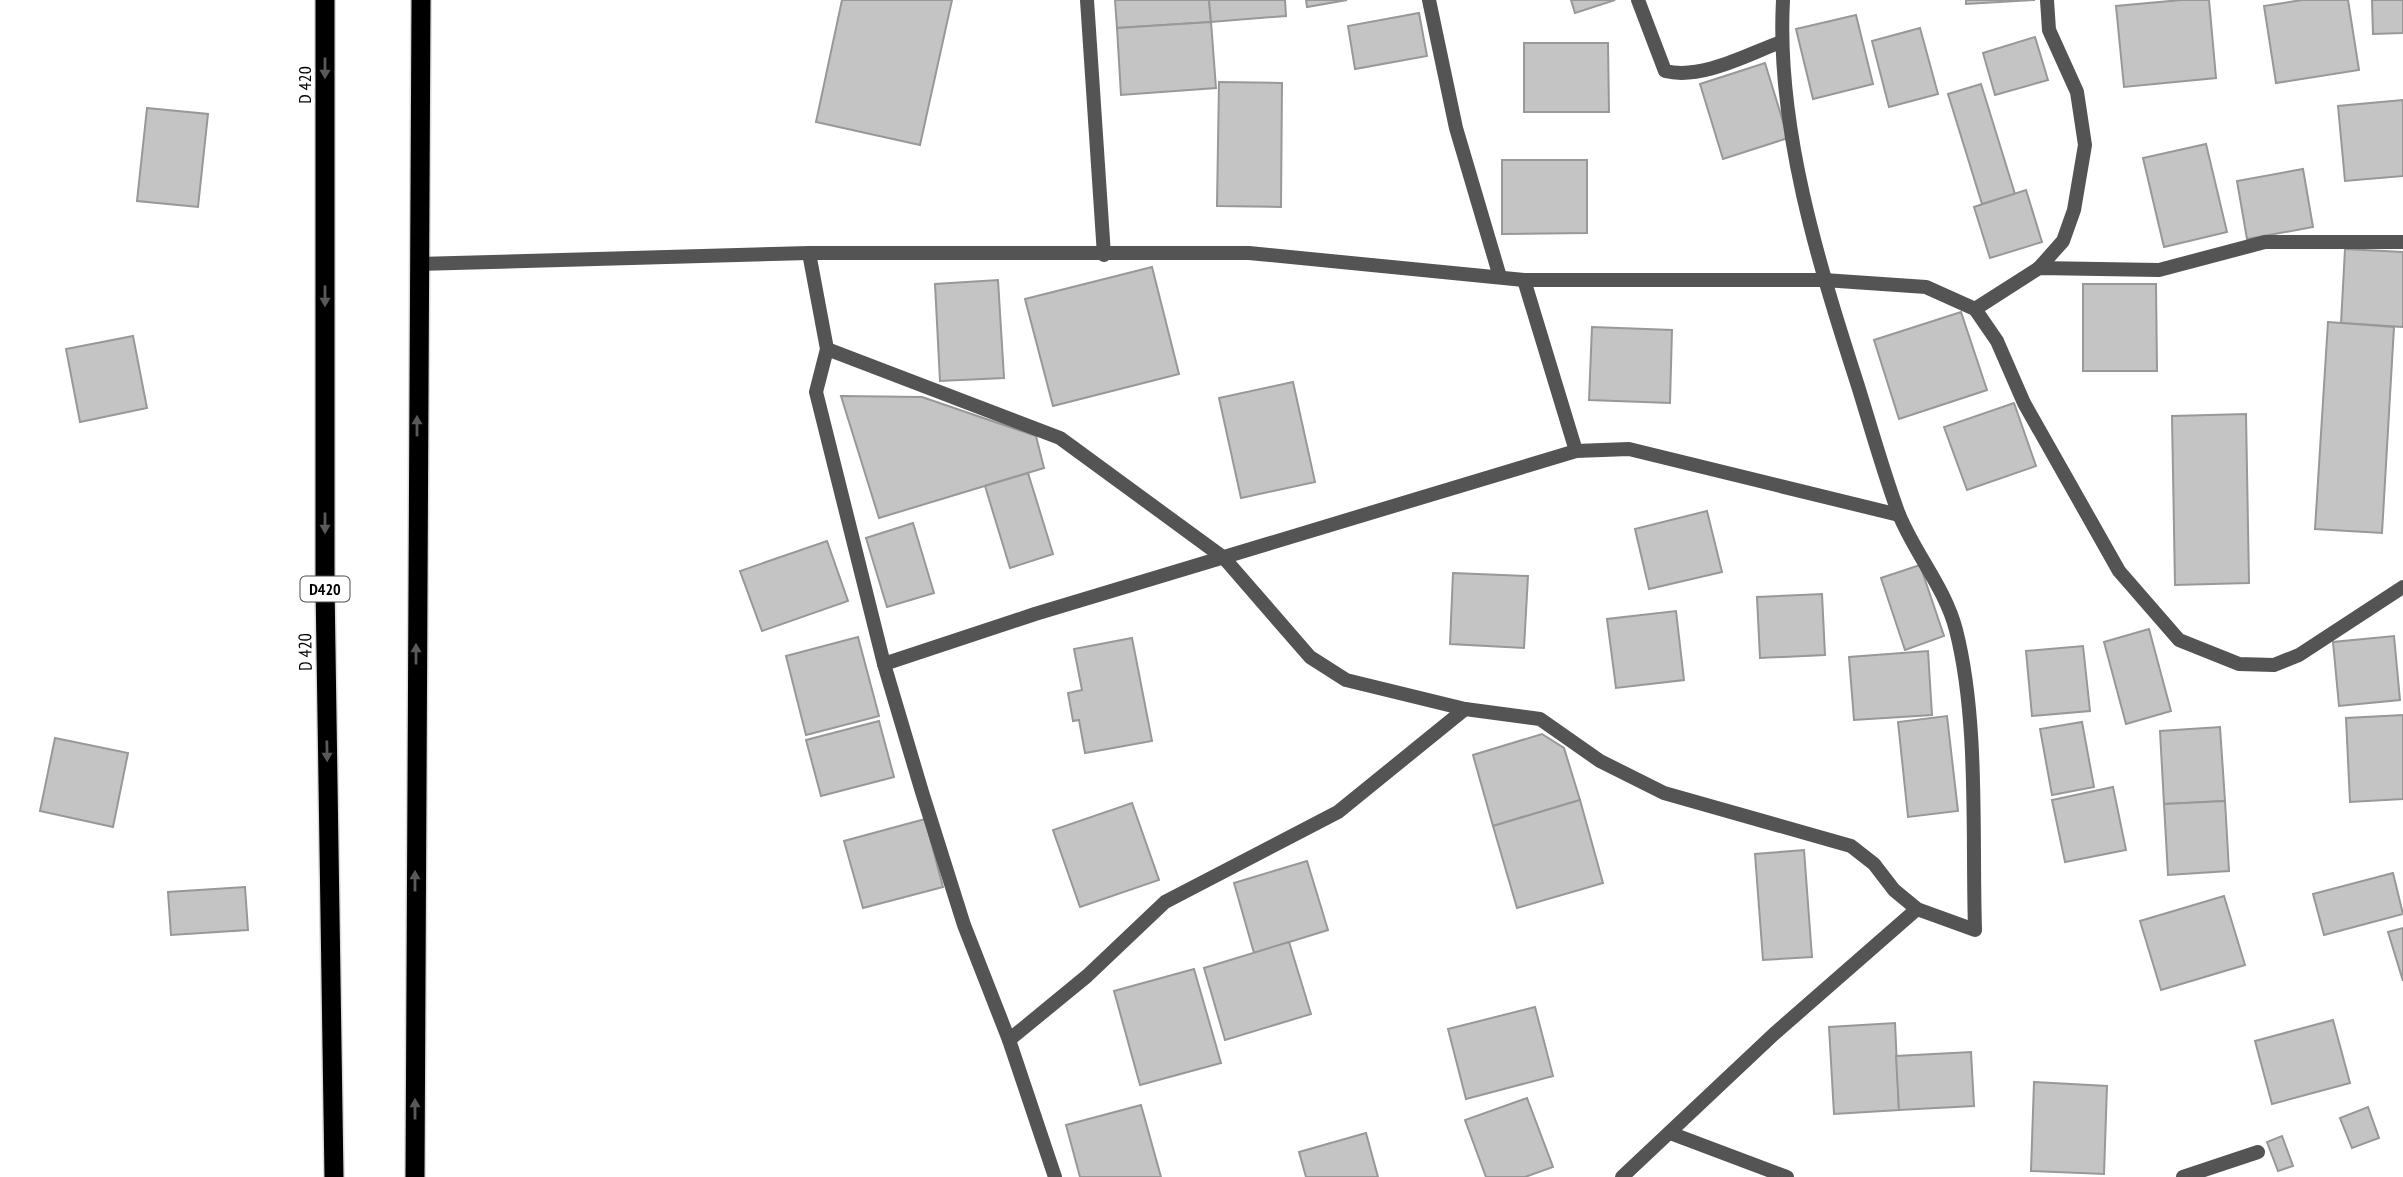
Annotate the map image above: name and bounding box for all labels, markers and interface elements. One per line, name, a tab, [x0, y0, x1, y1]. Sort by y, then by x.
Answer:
one-way arrow	[319, 57, 331, 79]
street label: D 420	[293, 66, 316, 104]
one-way arrow	[319, 285, 331, 307]
one-way arrow	[411, 415, 423, 437]
one-way arrow	[319, 512, 331, 534]
road number: D420	[300, 576, 350, 602]
street label: D 420	[293, 633, 317, 671]
one-way arrow	[410, 643, 422, 665]
one-way arrow	[321, 740, 333, 762]
one-way arrow	[409, 870, 421, 892]
one-way arrow	[409, 1098, 421, 1120]

